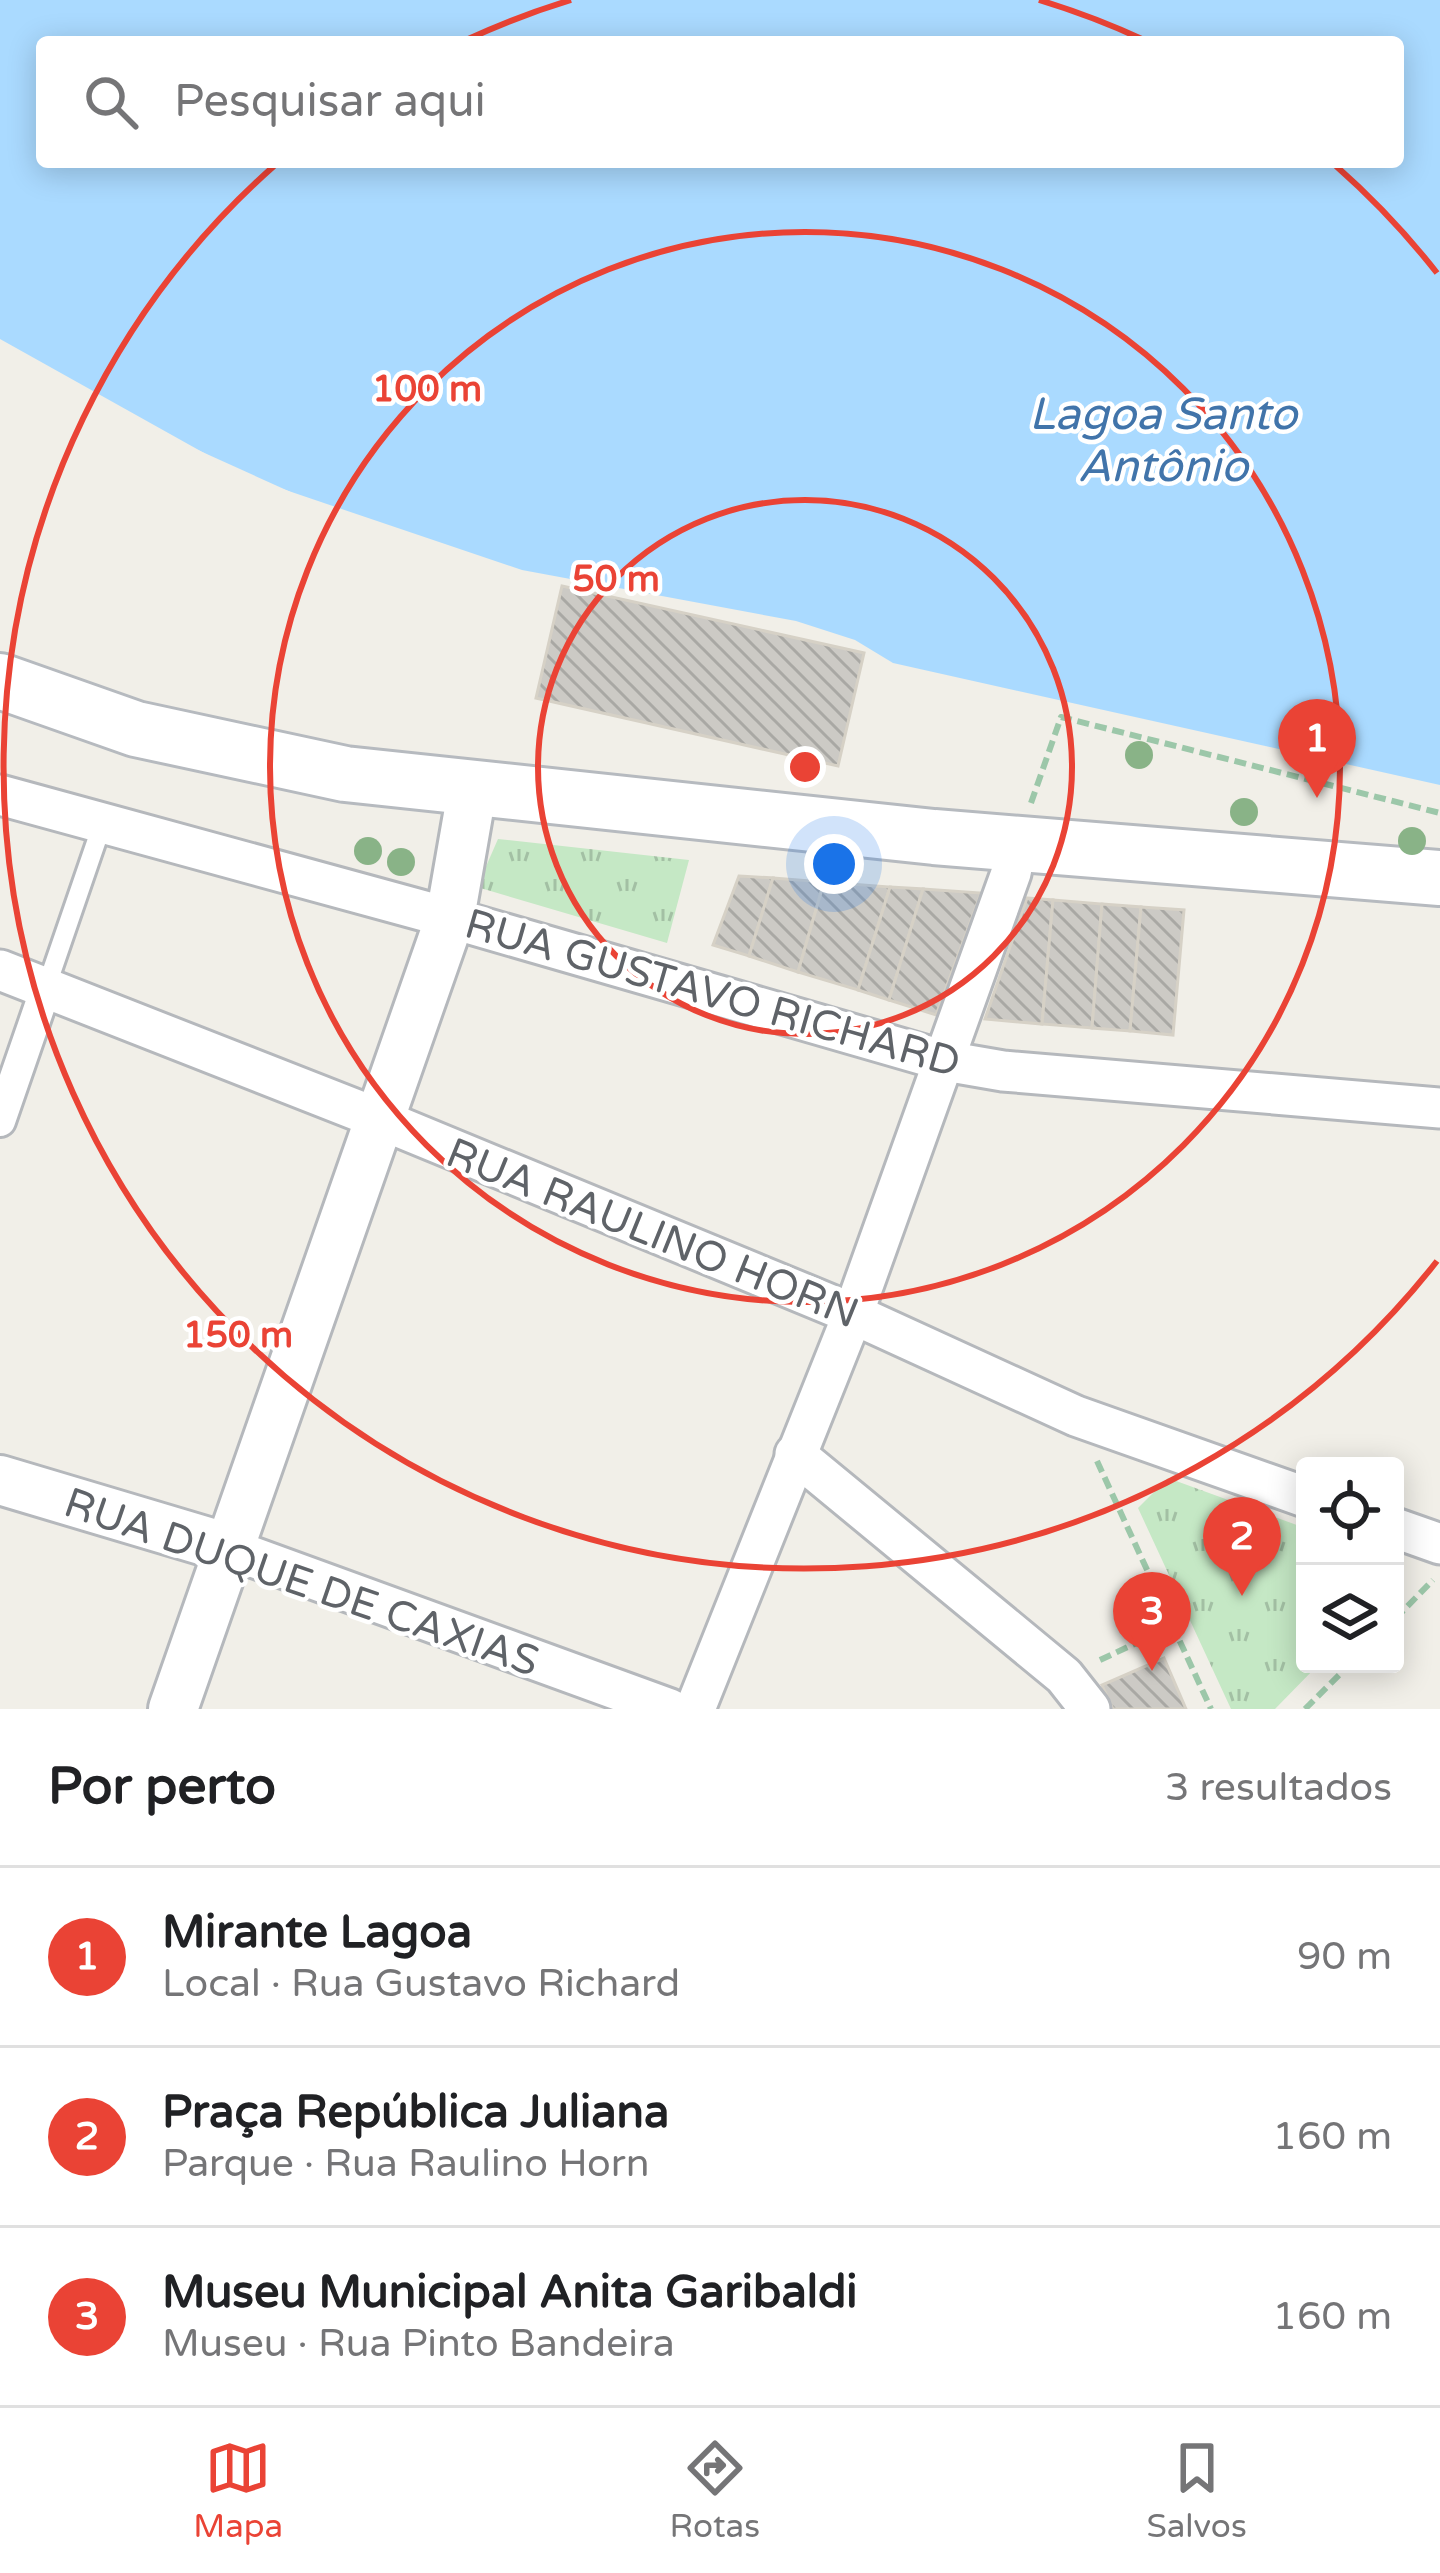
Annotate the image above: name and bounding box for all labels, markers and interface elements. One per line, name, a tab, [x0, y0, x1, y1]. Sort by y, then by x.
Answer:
search box	[36, 36, 1404, 168]
icon: search	[78, 69, 144, 135]
text: Pesquisar aqui	[174, 75, 486, 129]
text: 100 m	[372, 368, 482, 411]
water label: Lagoa Santo Antônio	[1029, 388, 1299, 494]
text: 50 m	[572, 558, 660, 601]
pin: 1	[1278, 699, 1356, 798]
centre of rings	[784, 746, 826, 788]
your location	[804, 834, 864, 894]
street label: RUA GUSTAVO RICHARD	[459, 898, 966, 1089]
street label: RUA RAULINO HORN	[439, 1127, 866, 1339]
text: 150 m	[183, 1314, 293, 1357]
map controls	[1296, 1457, 1404, 1673]
button: locate	[1296, 1457, 1404, 1565]
street label: RUA DUQUE DE CAXIAS	[58, 1477, 545, 1688]
pin: 2	[1203, 1497, 1281, 1596]
button: layers	[1296, 1565, 1404, 1673]
pin: 3	[1113, 1572, 1191, 1671]
text: Por perto	[48, 1756, 276, 1818]
text: 3 resultados	[1165, 1764, 1392, 1811]
text: Mirante Lagoa	[162, 1906, 472, 1960]
text: 1	[75, 1933, 99, 1980]
text: 90 m	[1297, 1933, 1392, 1980]
text: Local · Rua Gustavo Richard	[162, 1960, 680, 2007]
text: Praça República Juliana	[162, 2086, 669, 2140]
text: 2	[75, 2113, 99, 2160]
text: 160 m	[1273, 2113, 1392, 2160]
text: Parque · Rua Raulino Horn	[162, 2140, 650, 2187]
text: Museu Municipal Anita Garibaldi	[162, 2266, 858, 2320]
text: 3	[75, 2293, 99, 2340]
text: 160 m	[1273, 2293, 1392, 2340]
text: Museu · Rua Pinto Bandeira	[162, 2320, 675, 2367]
tab: Mapa	[193, 2435, 283, 2546]
tab: Rotas	[670, 2435, 760, 2546]
tab: Salvos	[1146, 2435, 1247, 2546]

